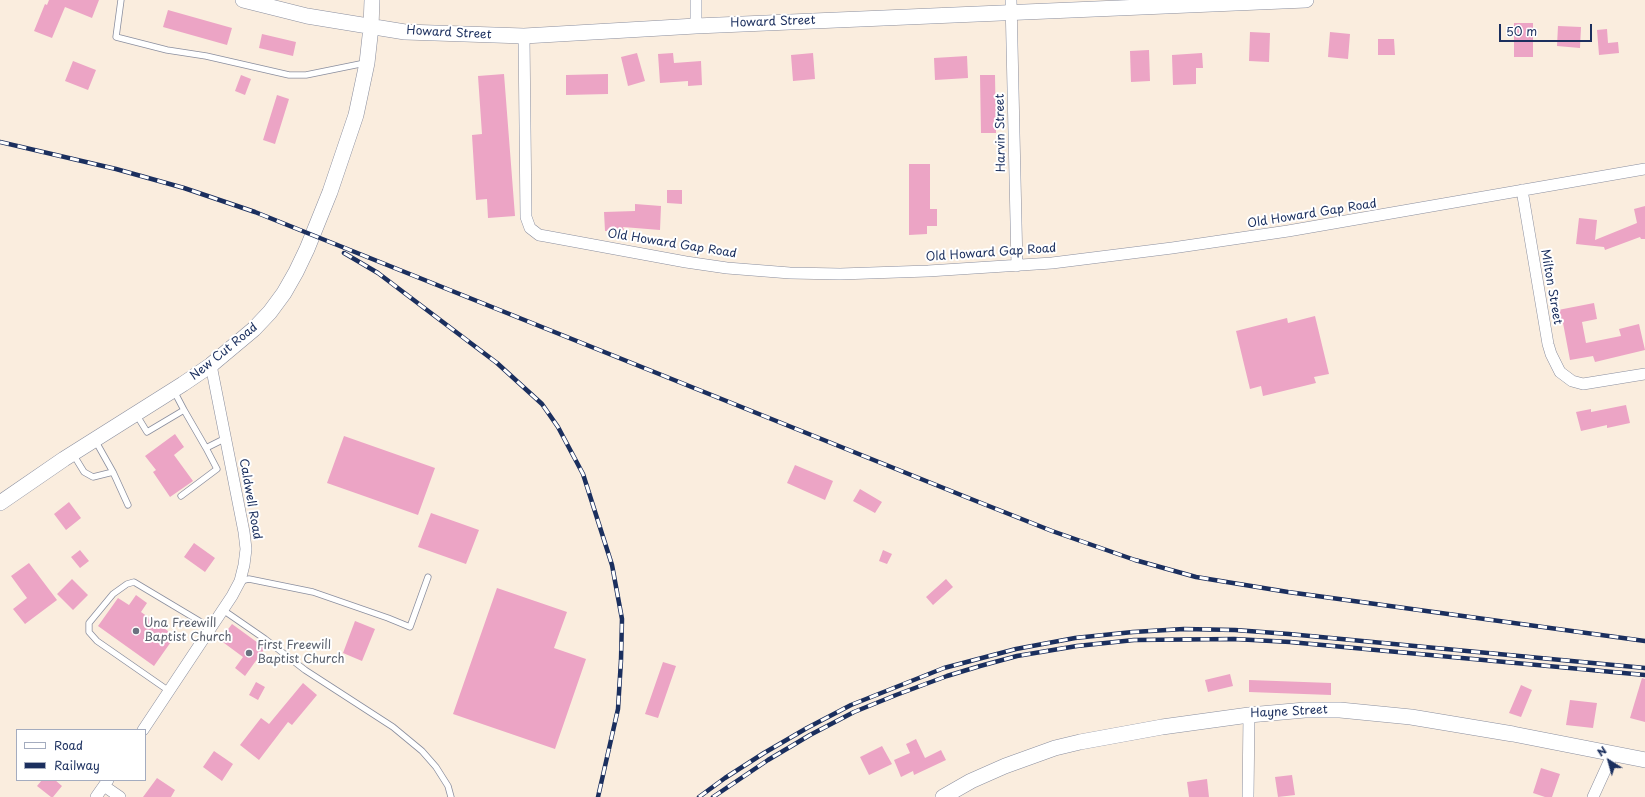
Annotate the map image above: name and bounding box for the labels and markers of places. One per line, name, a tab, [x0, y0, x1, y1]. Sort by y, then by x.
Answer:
place label: Una Freewill Baptist Church	[144, 617, 231, 645]
marker: Una Freewill Baptist Church	[131, 626, 141, 636]
place label: First Freewill Baptist Church	[257, 639, 344, 667]
marker: First Freewill Baptist Church	[244, 648, 254, 658]

